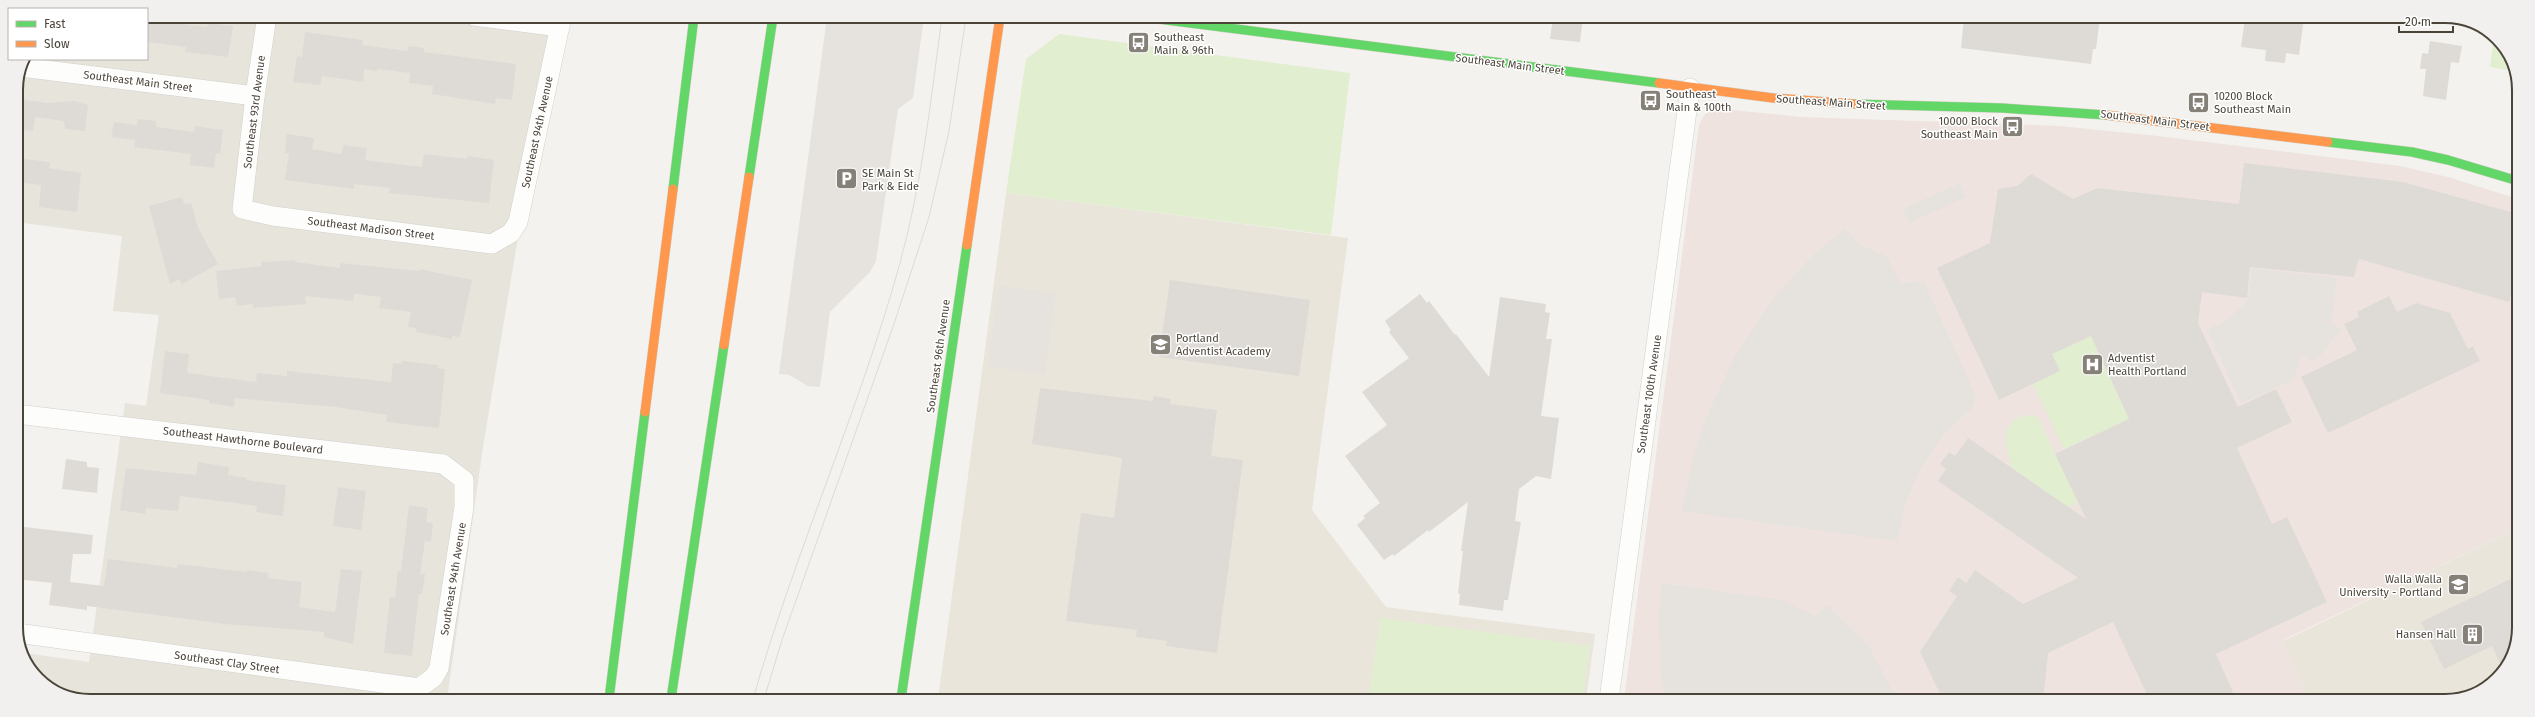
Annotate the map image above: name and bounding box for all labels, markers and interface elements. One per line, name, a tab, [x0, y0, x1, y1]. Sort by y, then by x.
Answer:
legend	[8, 8, 148, 60]
scale bar	[2399, 8, 2453, 34]
text: 20 m	[2405, 15, 2431, 29]
text: Fast	[44, 17, 66, 31]
bus stop icon: Southeast Main & 96th	[1125, 30, 1151, 56]
place label: Southeast Main & 96th	[1154, 31, 1214, 57]
text: Slow	[44, 37, 70, 51]
street label: Southeast Main Street	[1455, 51, 1565, 78]
street label: Southeast 93rd Avenue	[241, 55, 268, 169]
street label: Southeast Main Street	[83, 68, 193, 95]
street label: Southeast 94th Avenue	[519, 75, 556, 189]
bus stop icon: Southeast Main & 100th	[1638, 87, 1664, 113]
place label: Southeast Main & 100th	[1666, 88, 1731, 114]
bus stop icon: 10200 Block Southeast Main	[2186, 89, 2212, 115]
place label: 10200 Block Southeast Main	[2214, 90, 2291, 116]
street label: Southeast Main Street	[1776, 92, 1886, 113]
street label: Southeast Main Street	[2100, 107, 2210, 134]
bus stop icon: 10000 Block Southeast Main	[2000, 114, 2026, 140]
place label: 10000 Block Southeast Main	[1921, 115, 1998, 141]
parking icon: SE Main St Park & Eide	[834, 166, 860, 192]
place label: SE Main St Park & Eide	[862, 167, 919, 193]
street label: Southeast Madison Street	[307, 214, 435, 243]
street label: Southeast 96th Avenue	[924, 298, 953, 414]
school or university icon: Portland Adventist Academy	[1147, 331, 1173, 357]
place label: Portland Adventist Academy	[1176, 332, 1271, 358]
street label: Southeast 100th Avenue	[1635, 334, 1664, 454]
hospital icon: Adventist Health Portland	[2080, 351, 2106, 377]
place label: Adventist Health Portland	[2108, 352, 2187, 378]
street label: Southeast Hawthorne Boulevard	[162, 424, 324, 457]
street label: Southeast 94th Avenue	[438, 522, 469, 637]
school or university icon: Walla Walla University - Portland	[2445, 572, 2471, 598]
place label: Walla Walla University - Portland	[2339, 573, 2442, 599]
building icon: Hansen Hall	[2459, 621, 2485, 647]
place label: Hansen Hall	[2396, 628, 2456, 641]
street label: Southeast Clay Street	[173, 649, 280, 676]

